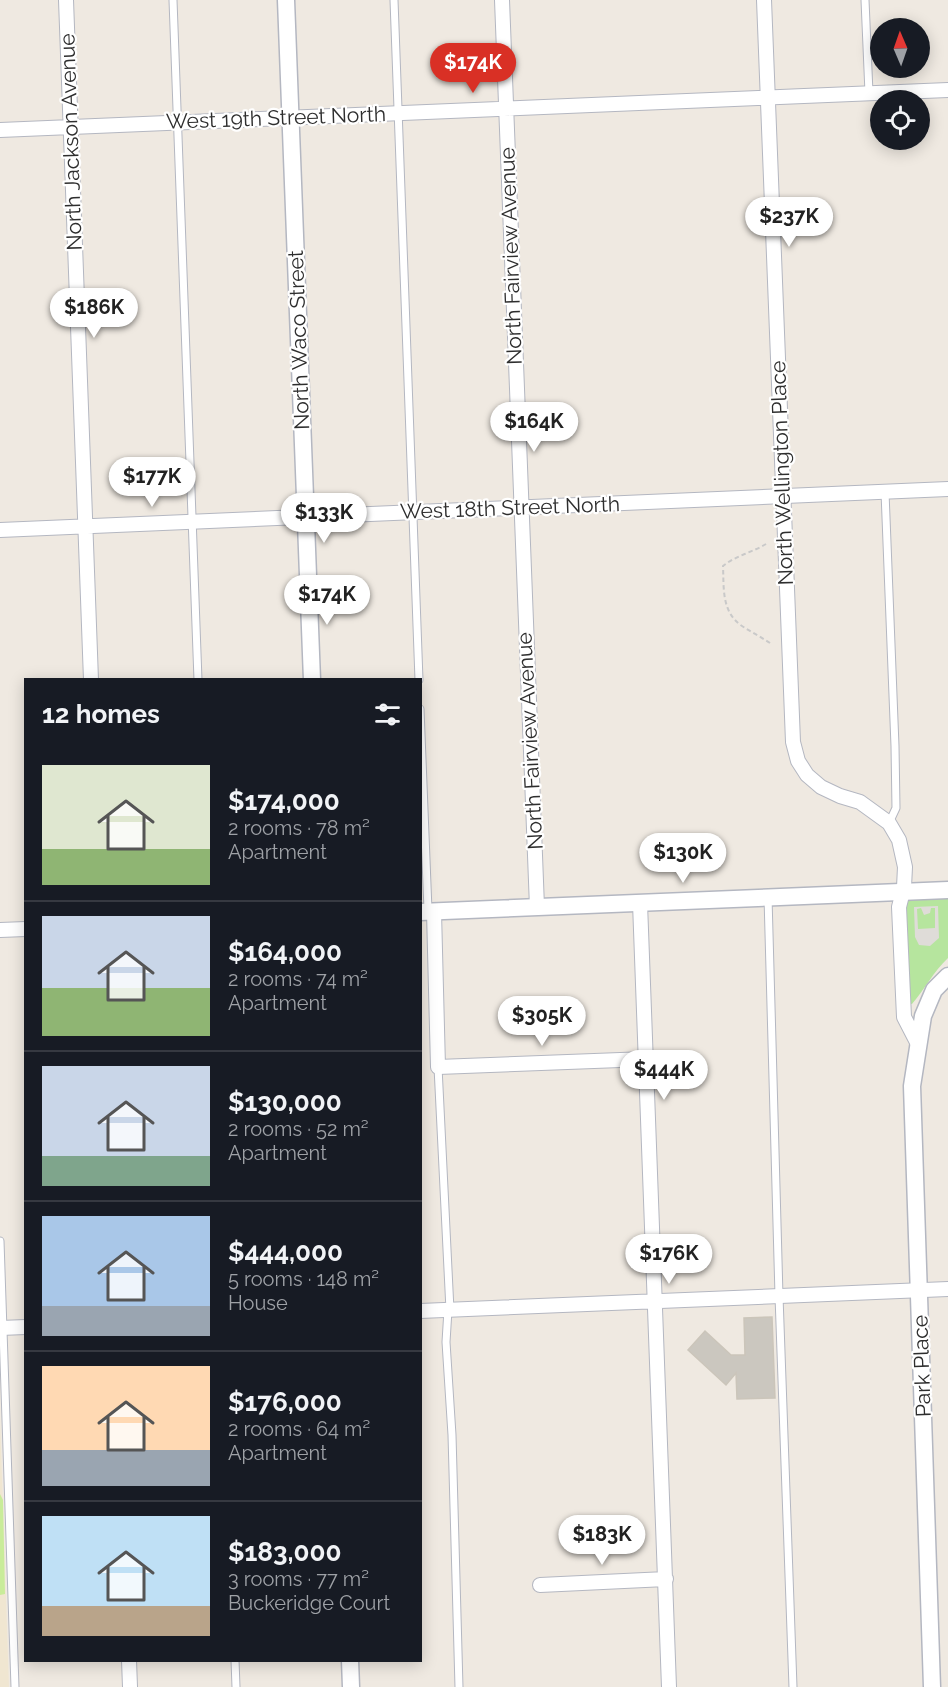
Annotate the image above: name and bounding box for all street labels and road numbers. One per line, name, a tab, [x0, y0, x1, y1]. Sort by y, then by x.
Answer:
street label: North Jackson Avenue	[54, 33, 87, 251]
street label: West 19th Street North	[166, 101, 386, 134]
street label: North Fairview Avenue	[494, 147, 527, 365]
street label: North Waco Street	[283, 250, 314, 430]
street label: North Wellington Place	[765, 360, 798, 586]
street label: West 18th Street North	[399, 491, 620, 524]
street label: North Fairview Avenue	[511, 632, 548, 850]
street label: Park Place	[907, 1315, 936, 1418]

